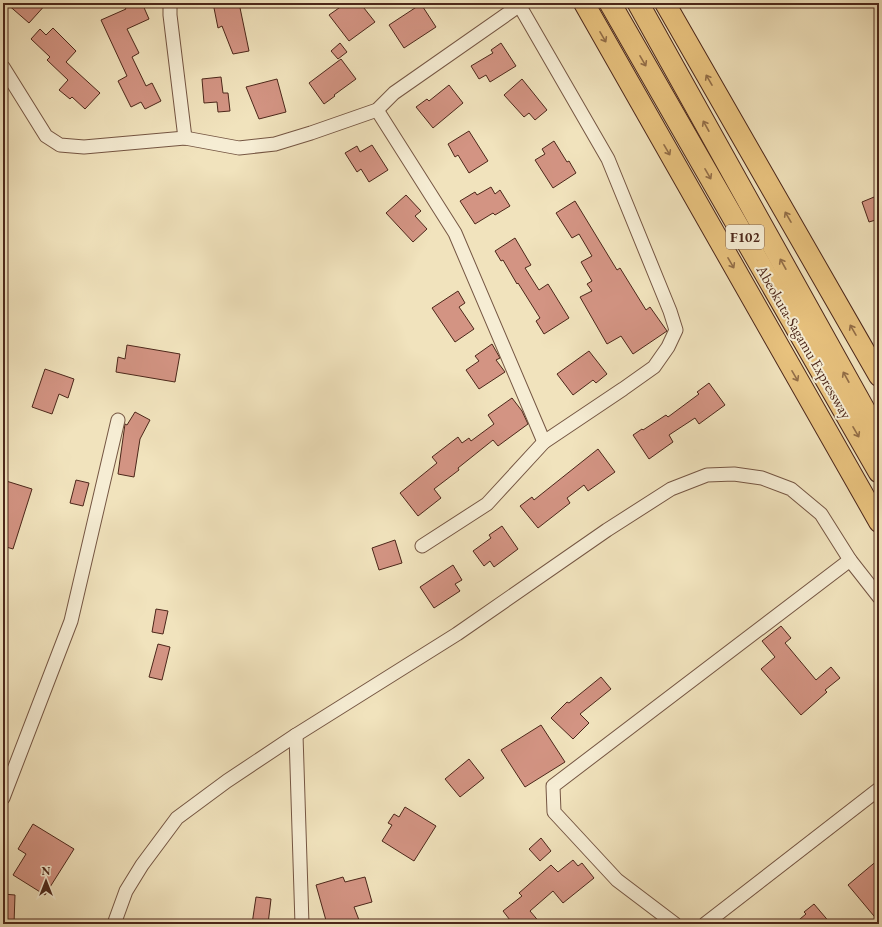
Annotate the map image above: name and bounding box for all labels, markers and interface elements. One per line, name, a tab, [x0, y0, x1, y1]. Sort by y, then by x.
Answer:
one-way arrow	[599, 31, 607, 43]
one-way arrow	[640, 55, 648, 67]
one-way arrow	[705, 74, 713, 86]
one-way arrow	[702, 120, 710, 132]
one-way arrow	[664, 144, 671, 156]
one-way arrow	[705, 168, 713, 180]
one-way arrow	[784, 212, 791, 224]
road number: F102	[726, 225, 764, 249]
one-way arrow	[728, 257, 736, 269]
one-way arrow	[779, 258, 787, 270]
street label: Abeokuta-Sagamu Expressway	[752, 261, 856, 422]
one-way arrow	[848, 324, 856, 336]
one-way arrow	[792, 370, 800, 382]
one-way arrow	[842, 371, 850, 383]
one-way arrow	[853, 426, 861, 438]
north arrow	[26, 861, 66, 901]
text: N	[42, 864, 51, 878]

